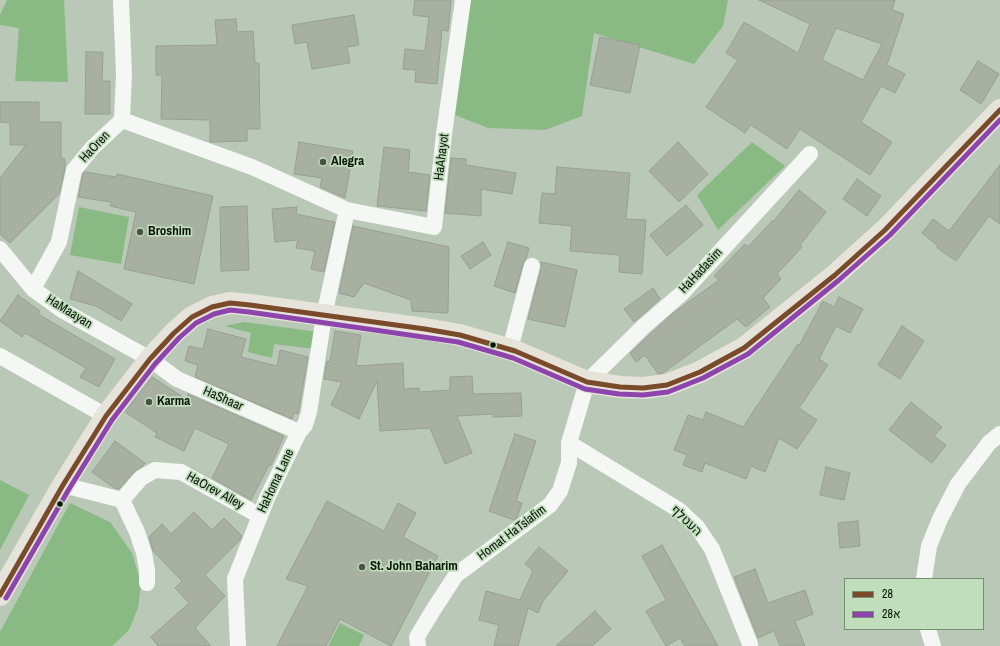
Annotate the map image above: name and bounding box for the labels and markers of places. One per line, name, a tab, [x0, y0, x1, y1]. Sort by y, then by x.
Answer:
place label: Alegra	[331, 154, 364, 170]
marker: Alegra	[318, 157, 328, 167]
place label: Broshim	[148, 224, 191, 240]
marker: Broshim	[135, 227, 145, 237]
unlabelled marker	[488, 340, 498, 350]
place label: Karma	[157, 394, 190, 410]
marker: Karma	[144, 397, 154, 407]
unlabelled marker	[55, 499, 65, 509]
place label: St. John Baharim	[370, 559, 458, 575]
marker: St. John Baharim	[357, 562, 367, 572]

